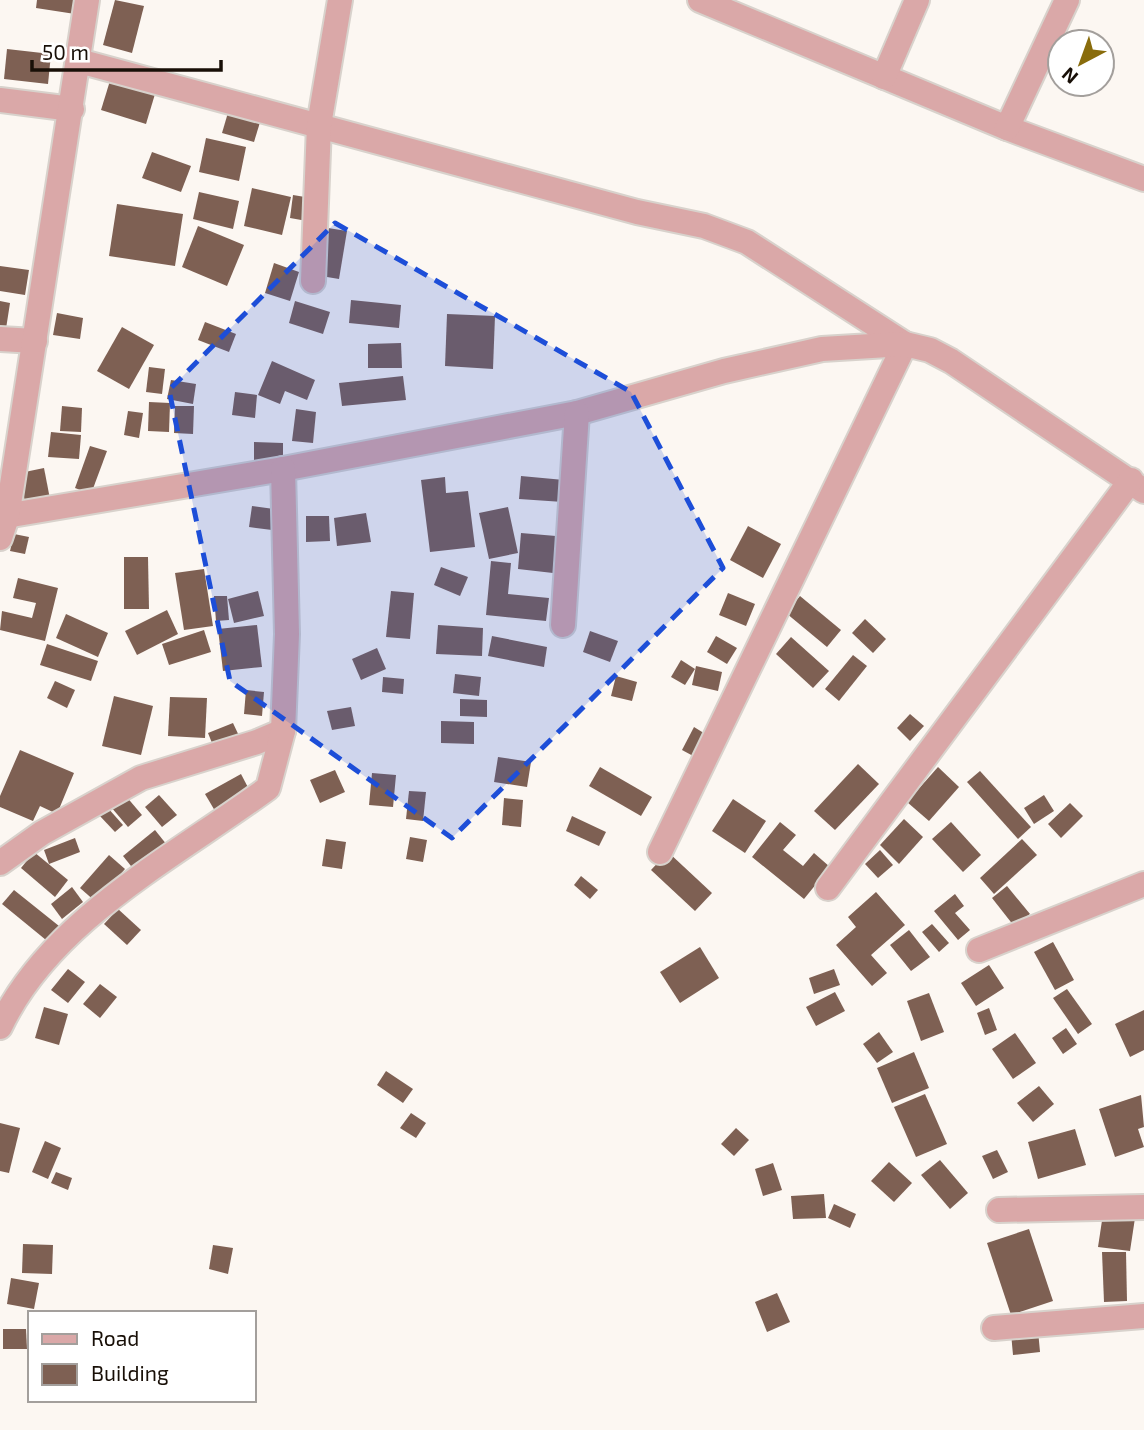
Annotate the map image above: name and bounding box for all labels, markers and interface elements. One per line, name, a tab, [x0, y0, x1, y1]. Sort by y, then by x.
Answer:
scale bar	[32, 28, 220, 72]
north arrow	[1046, 28, 1116, 98]
text: 50 m	[42, 39, 89, 64]
text: N	[1057, 63, 1082, 89]
legend	[28, 1311, 256, 1402]
text: Road	[91, 1325, 139, 1350]
text: Building	[91, 1360, 169, 1385]

